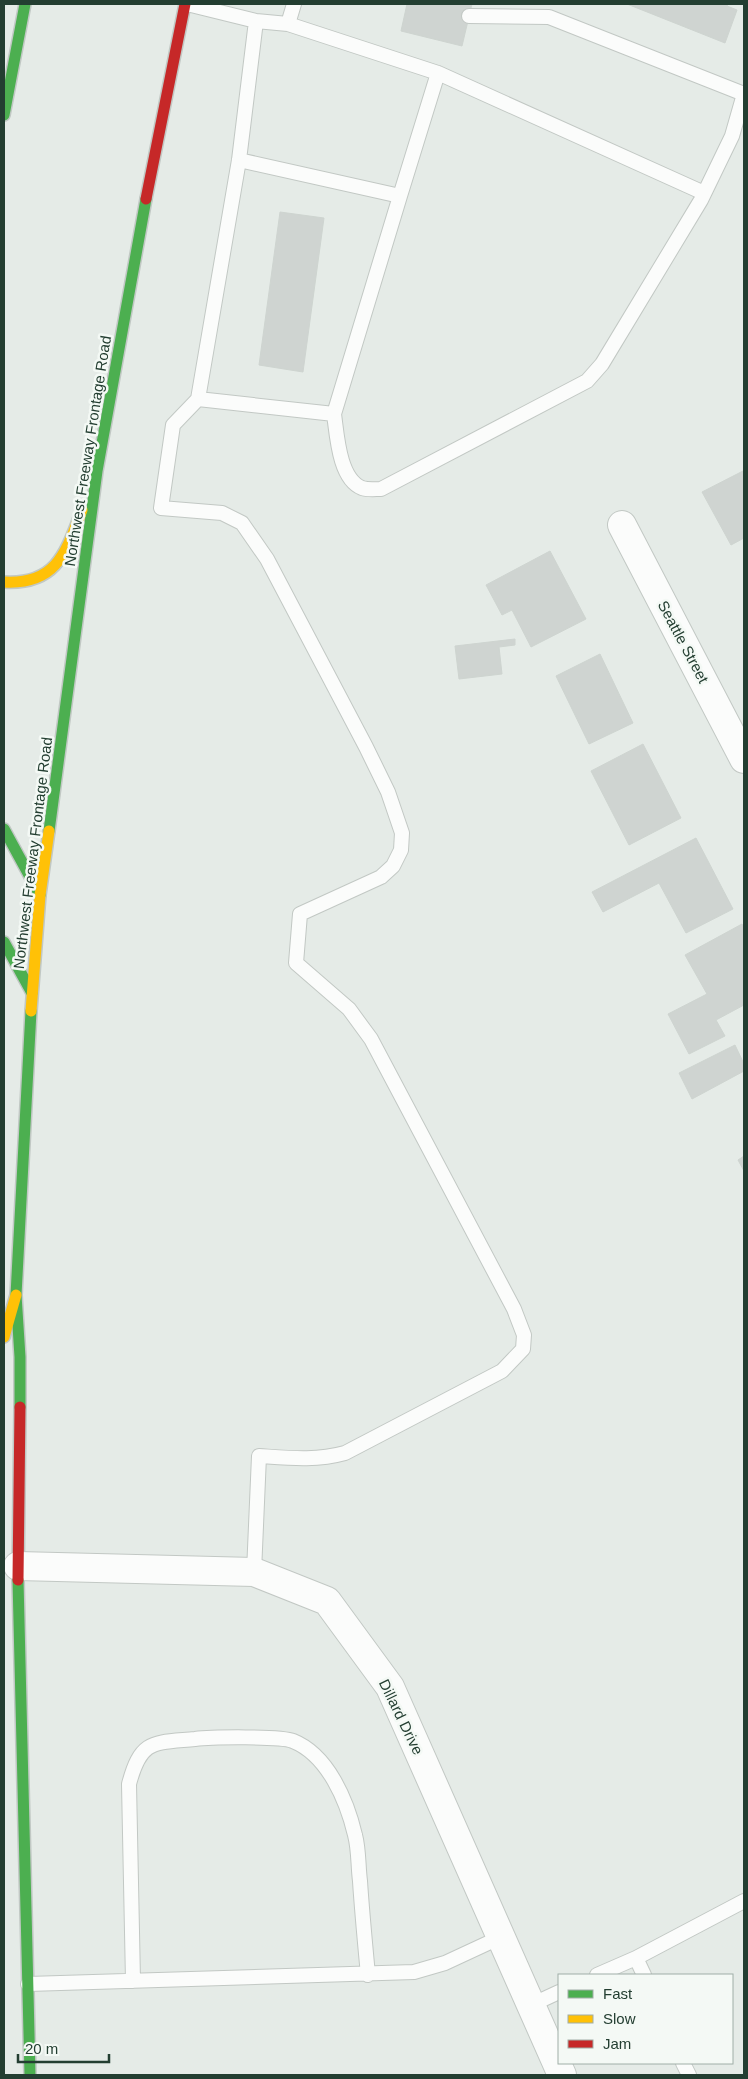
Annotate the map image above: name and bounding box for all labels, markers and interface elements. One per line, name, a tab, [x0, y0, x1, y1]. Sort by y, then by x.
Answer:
street label: Northwest Freeway Frontage Road	[61, 334, 114, 568]
street label: Seattle Street	[655, 598, 713, 687]
street label: Northwest Freeway Frontage Road	[10, 736, 55, 970]
street label: Dillard Drive	[376, 1676, 427, 1757]
legend	[558, 1974, 733, 2064]
text: Fast	[603, 1985, 633, 2002]
text: Slow	[603, 2010, 636, 2027]
scale bar	[18, 2032, 109, 2064]
text: Jam	[603, 2035, 631, 2052]
text: 20 m	[25, 2040, 58, 2057]

